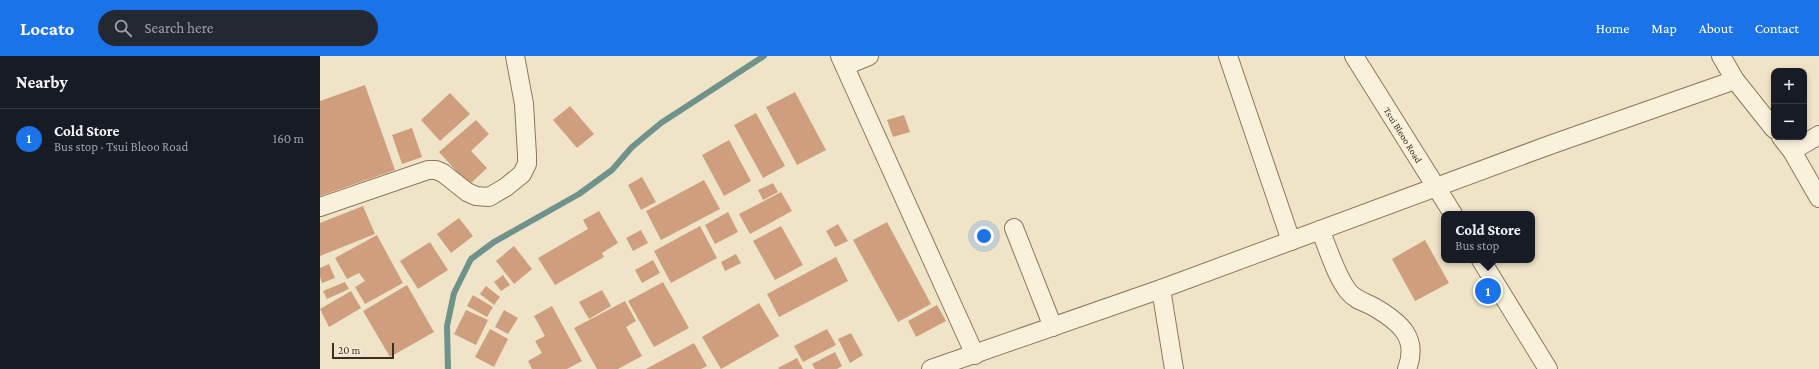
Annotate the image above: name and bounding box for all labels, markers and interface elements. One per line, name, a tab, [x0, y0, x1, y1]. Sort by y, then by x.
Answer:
search box	[98, 10, 378, 46]
icon: search	[112, 17, 134, 39]
text: Locato	[20, 18, 74, 39]
text: Search here	[144, 20, 213, 36]
text: Home	[1596, 20, 1629, 36]
text: Map	[1651, 20, 1677, 36]
text: About	[1699, 20, 1733, 36]
text: Contact	[1755, 20, 1799, 36]
map controls	[1771, 68, 1807, 140]
button: +	[1771, 68, 1807, 104]
text: Nearby	[16, 73, 68, 92]
button: −	[1771, 104, 1807, 140]
street label: Tsui Bleoo Road	[1381, 105, 1425, 165]
text: Cold Store	[54, 123, 119, 139]
text: 1	[27, 131, 31, 146]
text: 160 m	[273, 131, 304, 146]
text: Bus stop · Tsui Bleoo Road	[54, 139, 188, 154]
popup	[1441, 211, 1535, 263]
text: Cold Store	[1455, 222, 1521, 238]
your location	[974, 226, 994, 246]
text: Bus stop	[1455, 238, 1499, 253]
pin: 1	[1475, 276, 1501, 306]
scale bar	[332, 341, 394, 360]
text: 20 m	[338, 344, 360, 356]

